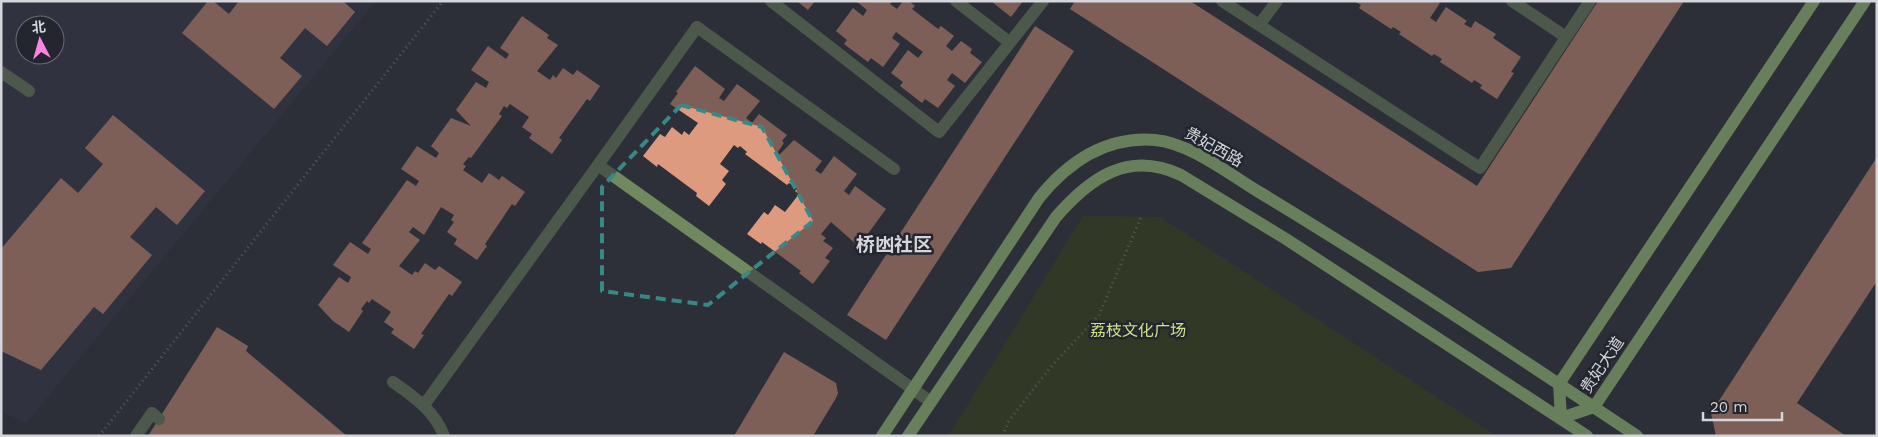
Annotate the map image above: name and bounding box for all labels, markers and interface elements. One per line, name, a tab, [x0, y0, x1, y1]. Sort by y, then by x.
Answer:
north arrow	[15, 15, 65, 65]
text: 北	[31, 18, 46, 36]
street label: 贵妃西路	[1181, 123, 1247, 171]
district label: 桥凼社区	[856, 233, 932, 256]
park label: 荔枝文化广场	[1090, 321, 1186, 340]
street label: 贵妃大道	[1576, 333, 1628, 397]
scale bar	[1703, 390, 1782, 422]
text: 20 m	[1710, 398, 1748, 416]

